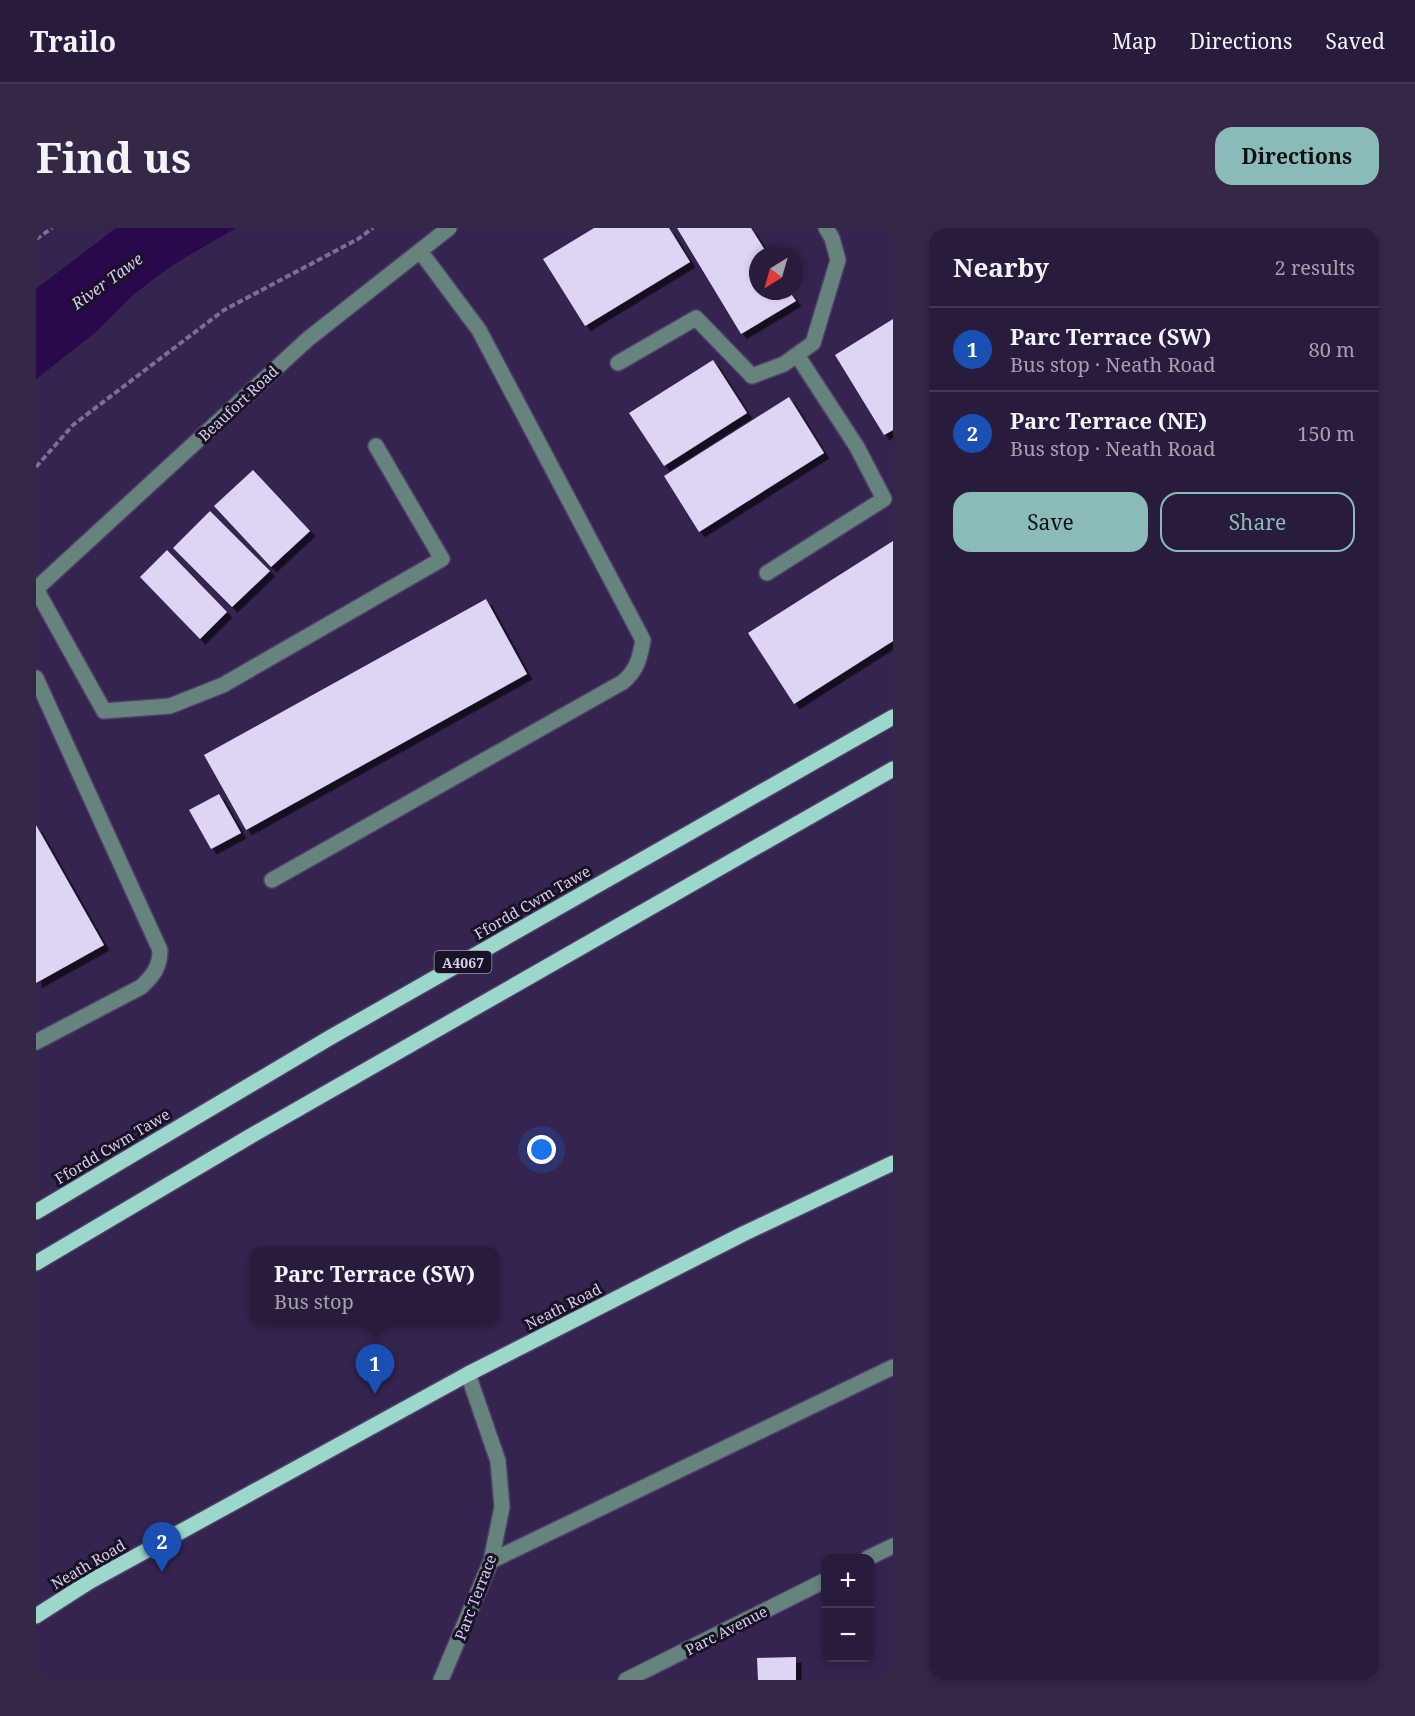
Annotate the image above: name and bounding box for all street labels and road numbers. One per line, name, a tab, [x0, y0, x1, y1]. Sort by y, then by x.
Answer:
street label: Beaufort Road	[194, 361, 282, 445]
street label: Ffordd Cwm Tawe	[470, 861, 594, 943]
road number: A4067	[434, 951, 492, 973]
street label: Ffordd Cwm Tawe	[51, 1104, 173, 1188]
street label: Neath Road	[522, 1278, 604, 1334]
street label: Neath Road	[47, 1535, 129, 1593]
street label: Parc Terrace	[450, 1551, 500, 1643]
street label: Parc Avenue	[682, 1601, 770, 1659]

